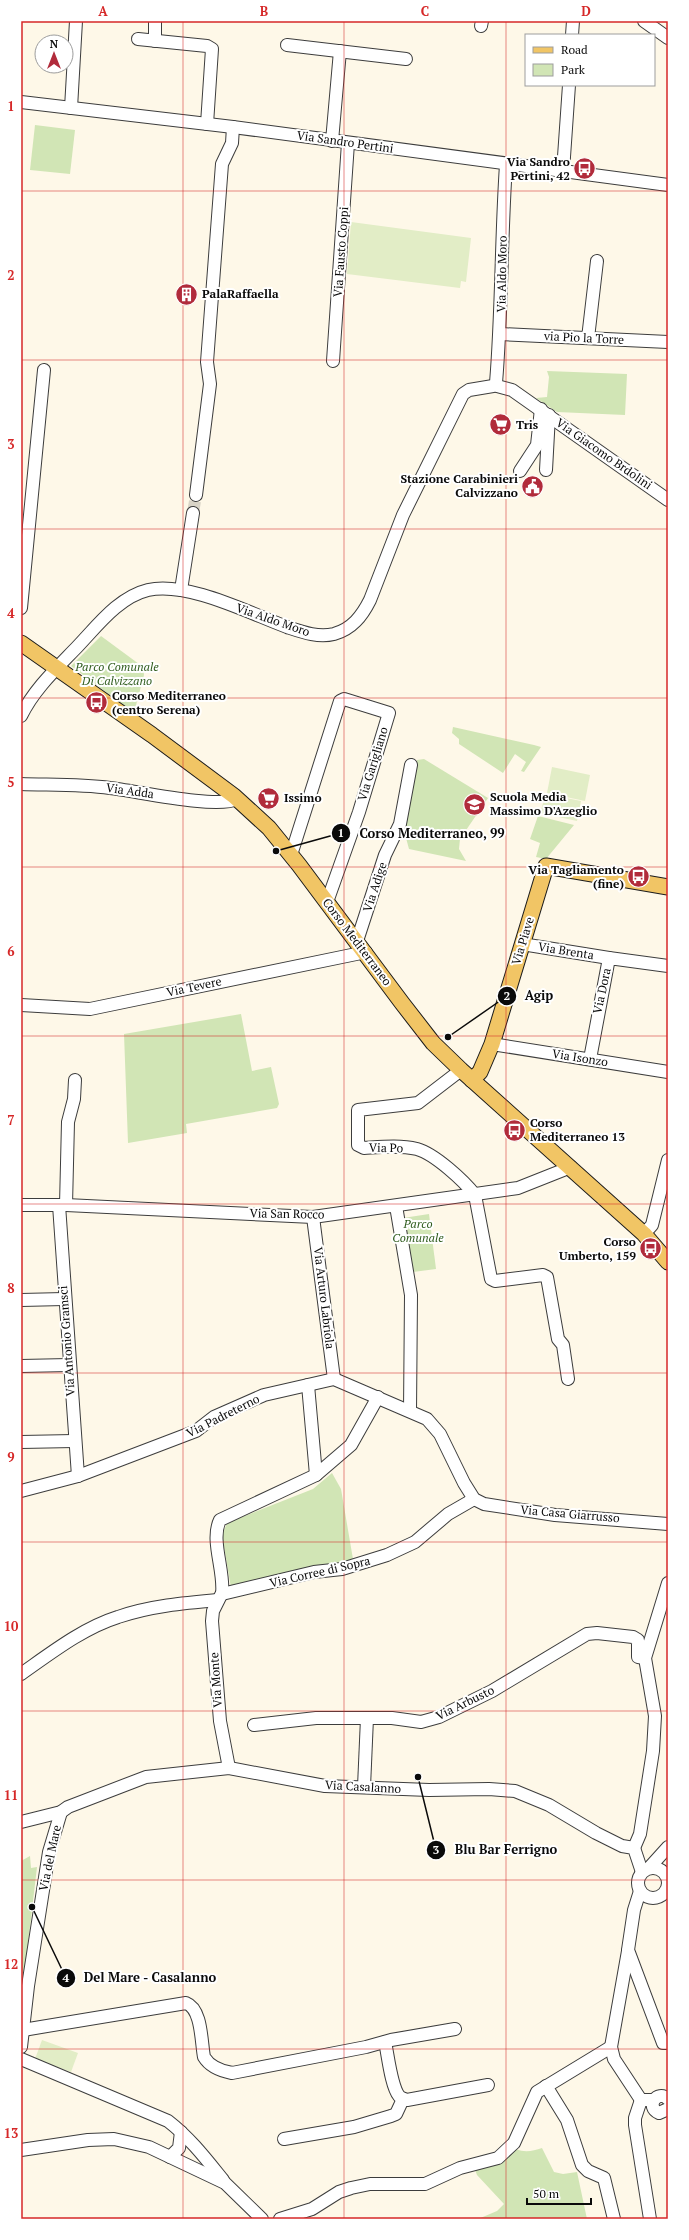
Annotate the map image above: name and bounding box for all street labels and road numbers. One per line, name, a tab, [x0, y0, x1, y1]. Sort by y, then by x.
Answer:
street label: Via Sandro Pertini	[296, 127, 395, 156]
street label: Via Fausto Coppi	[330, 206, 351, 298]
street label: Via Aldo Moro	[493, 235, 510, 313]
street label: via Pio la Torre	[543, 328, 624, 347]
street label: Via Giacomo Brdolini	[553, 415, 656, 493]
street label: Via Aldo Moro	[234, 600, 312, 639]
street label: Via Garigliano	[354, 725, 391, 803]
street label: Via Adda	[105, 780, 155, 801]
street label: Via Adige	[359, 860, 390, 914]
street label: Corso Mediterraneo	[320, 895, 395, 989]
street label: Via Piave	[508, 915, 537, 967]
street label: Via Brenta	[537, 939, 595, 962]
street label: Via Dora	[589, 967, 614, 1015]
street label: Via Tevere	[165, 973, 223, 1000]
street label: Via Isonzo	[551, 1046, 609, 1069]
street label: Via Po	[369, 1140, 404, 1155]
street label: Via San Rocco	[249, 1205, 325, 1222]
street label: Via Arturo Labriola	[311, 1246, 338, 1350]
street label: Via Antonio Gramsci	[55, 1285, 78, 1397]
street label: Via Padreterno	[184, 1391, 262, 1440]
street label: Via Casa Giarrusso	[520, 1502, 621, 1525]
street label: Via Corree di Sopra	[268, 1553, 372, 1590]
street label: Via Monte	[206, 1652, 225, 1708]
street label: Via Arbusto	[433, 1682, 497, 1723]
street label: Via Casalanno	[324, 1777, 402, 1796]
street label: Via del Mare	[35, 1823, 64, 1892]

